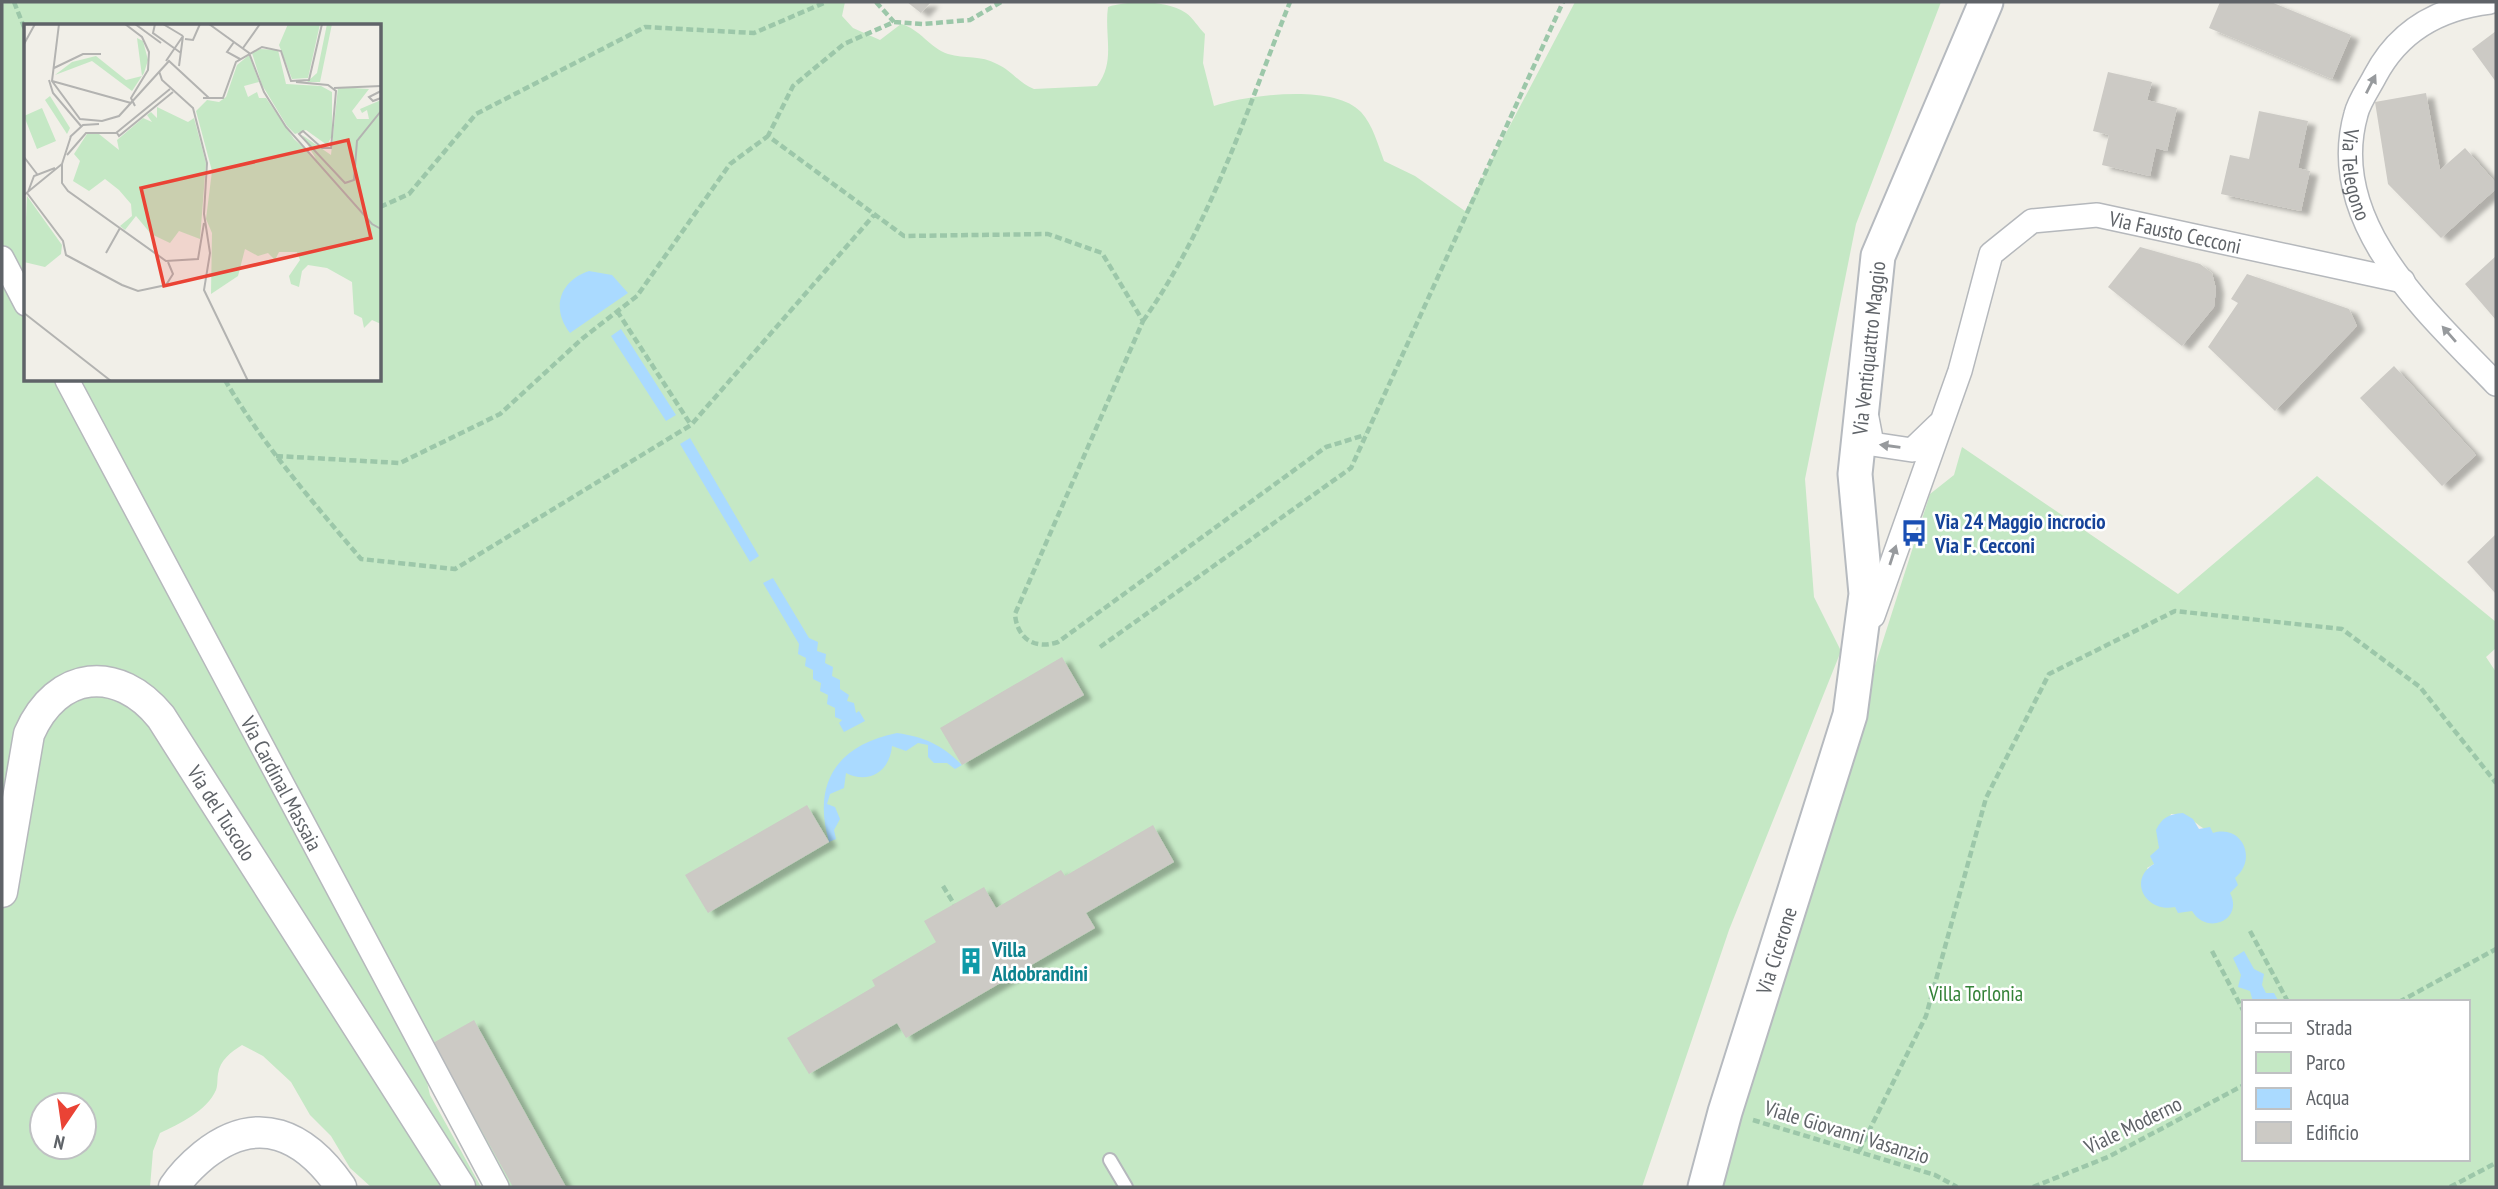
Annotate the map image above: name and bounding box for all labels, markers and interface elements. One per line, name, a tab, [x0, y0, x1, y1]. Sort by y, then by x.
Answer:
inset map	[24, 24, 382, 382]
one-way arrow	[2365, 74, 2376, 94]
street label: Via Telegono	[2337, 126, 2377, 224]
street label: Via Fausto Cecconi	[2106, 204, 2244, 259]
street label: Via Ventiquattro Maggio	[1846, 260, 1891, 437]
one-way arrow	[2441, 325, 2457, 343]
one-way arrow	[1879, 441, 1901, 452]
place label: Via 24 Maggio incrocio Via F. Cecconi	[1934, 508, 2106, 559]
bus stop icon: Via 24 Maggio incrocio Via F. Cecconi	[1899, 518, 1929, 548]
one-way arrow	[1889, 544, 1899, 565]
street label: Via Cardinal Massaia	[235, 710, 329, 855]
street label: Via del Tuscolo	[181, 759, 262, 866]
street label: Via Cicerone	[1749, 904, 1802, 998]
place label: Villa Aldobrandini	[991, 936, 1088, 987]
building icon: Villa Aldobrandini	[956, 946, 986, 976]
park label: Villa Torlonia	[1928, 980, 2023, 1007]
legend	[2242, 1000, 2470, 1161]
text: Strada	[2306, 1014, 2352, 1041]
text: Parco	[2306, 1049, 2345, 1076]
text: Acqua	[2306, 1084, 2349, 1111]
street label: Viale Moderno	[2079, 1090, 2186, 1161]
north arrow	[28, 1091, 98, 1161]
street label: Viale Giovanni Vasanzio	[1760, 1094, 1933, 1170]
text: Edificio	[2306, 1119, 2359, 1146]
text: N	[51, 1130, 67, 1155]

